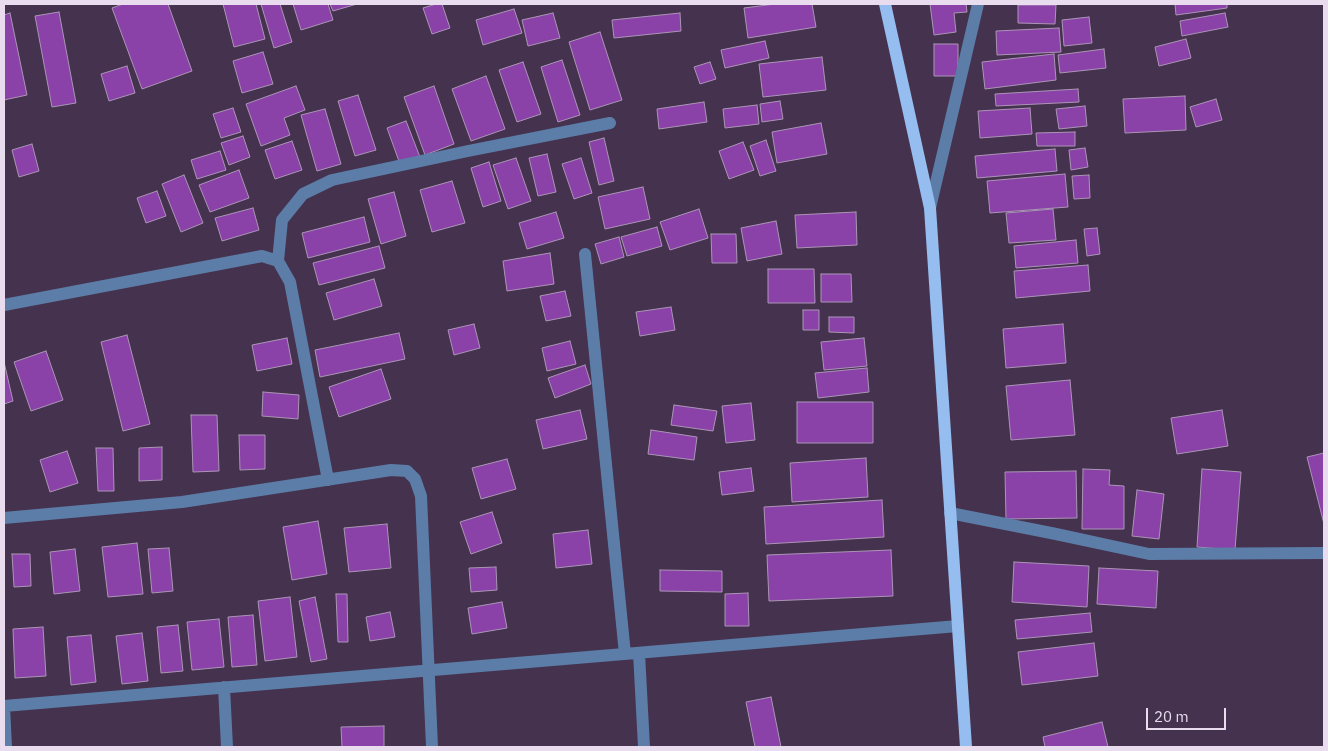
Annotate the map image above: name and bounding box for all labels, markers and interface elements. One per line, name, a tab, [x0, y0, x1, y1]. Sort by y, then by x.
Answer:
scale bar	[1148, 698, 1228, 730]
text: 20 m	[1154, 707, 1189, 726]

